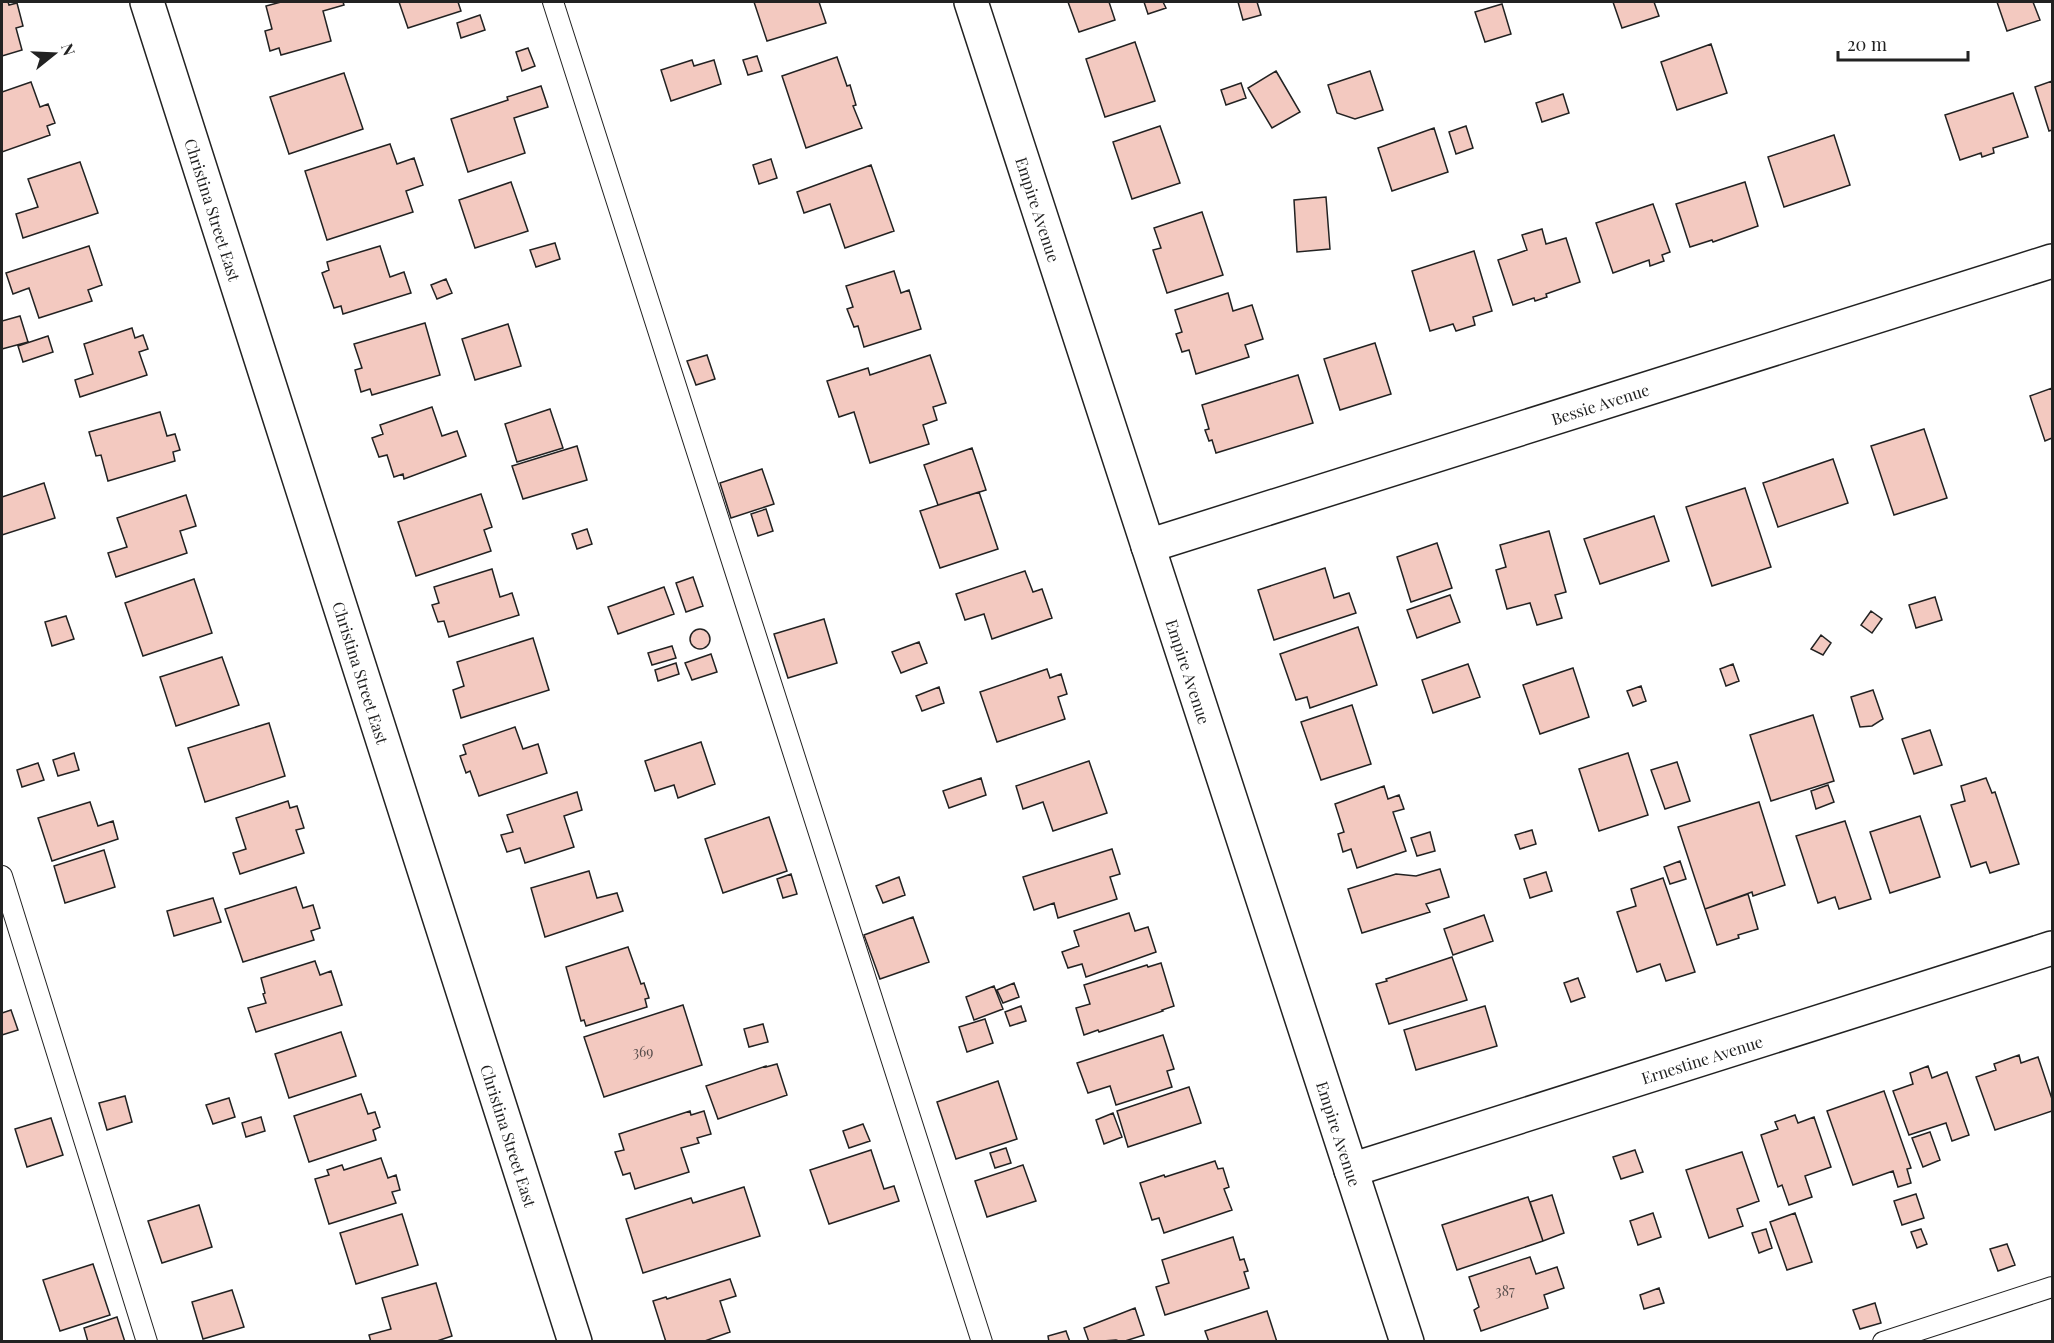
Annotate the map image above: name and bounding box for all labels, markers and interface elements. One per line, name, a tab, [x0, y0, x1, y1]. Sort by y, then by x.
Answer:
north arrow	[24, 24, 84, 84]
scale bar	[1838, 24, 1968, 62]
text: 20 m	[1847, 32, 1887, 56]
text: N	[57, 40, 81, 58]
street label: Christina Street East	[181, 136, 246, 284]
street label: Empire Avenue	[1012, 154, 1065, 264]
street label: Bessie Avenue	[1549, 378, 1652, 429]
street label: Christina Street East	[329, 599, 394, 747]
street label: Empire Avenue	[1162, 616, 1216, 727]
street label: Ernestine Avenue	[1639, 1030, 1765, 1088]
house number: 369	[633, 1042, 653, 1061]
street label: Christina Street East	[476, 1062, 542, 1210]
street label: Empire Avenue	[1312, 1078, 1366, 1189]
house number: 387	[1495, 1281, 1515, 1300]

